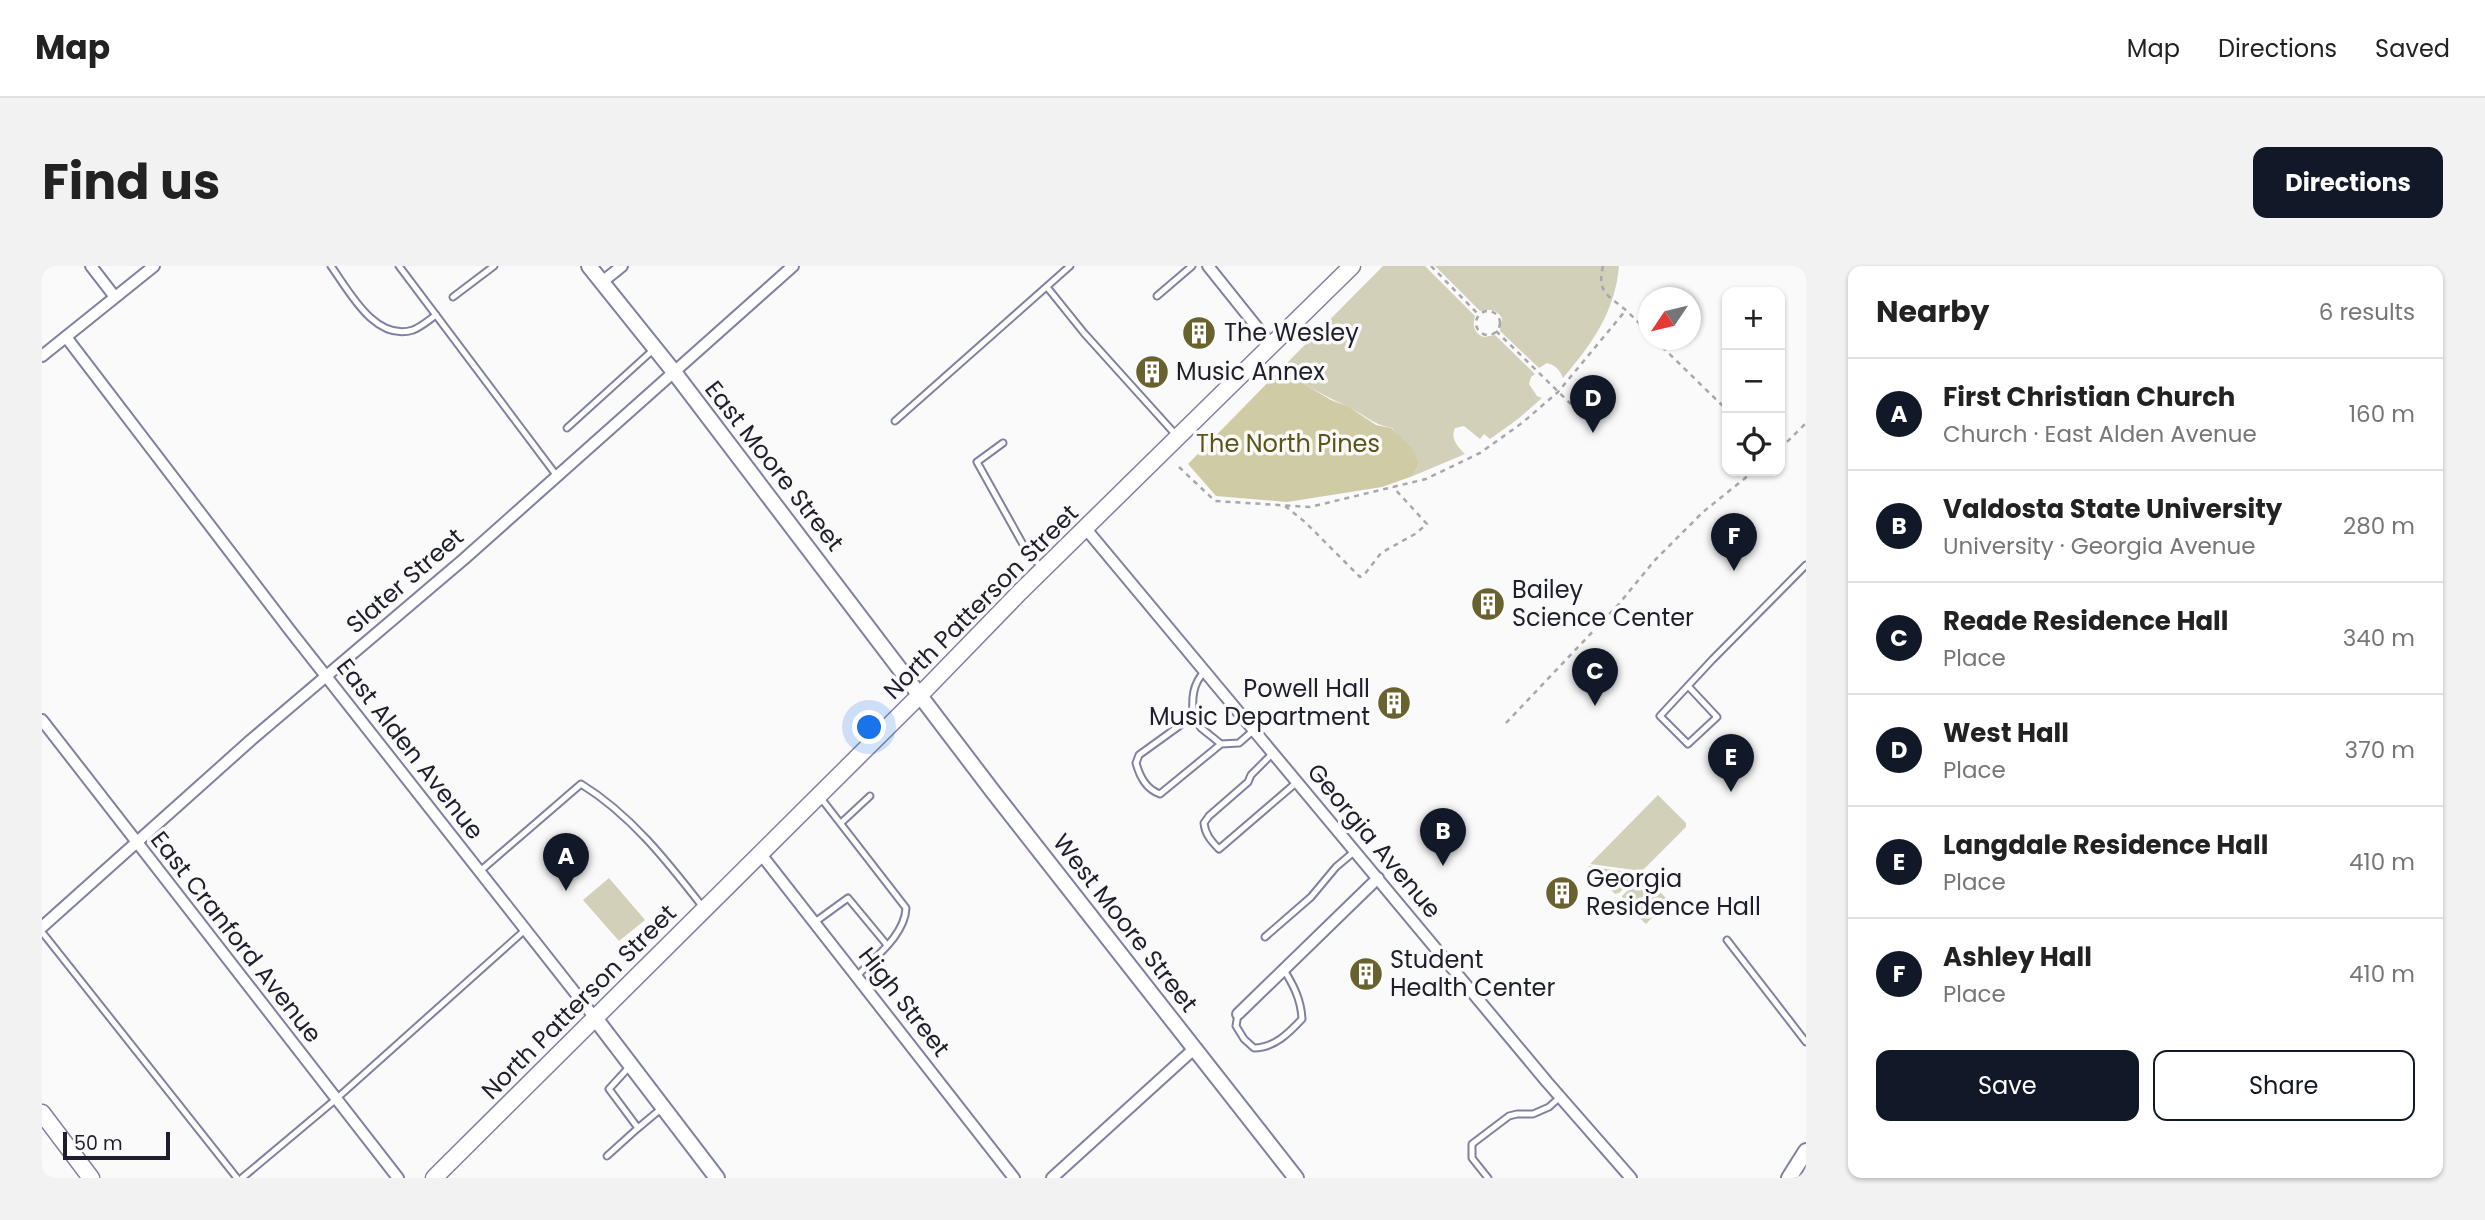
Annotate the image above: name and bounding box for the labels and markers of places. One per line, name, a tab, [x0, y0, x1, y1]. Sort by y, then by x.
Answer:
building icon: The Wesley	[1180, 314, 1218, 352]
place label: The Wesley	[1224, 316, 1359, 349]
building icon: Music Annex	[1133, 353, 1171, 391]
place label: Music Annex	[1176, 355, 1325, 388]
pin: D	[1570, 375, 1616, 433]
pin: F	[1711, 513, 1757, 571]
place label: Bailey Science Center	[1512, 573, 1694, 634]
building icon: Bailey Science Center	[1469, 585, 1507, 623]
pin: C	[1572, 648, 1618, 706]
place label: Powell Hall Music Department	[1149, 672, 1370, 733]
building icon: Powell Hall Music Department	[1375, 684, 1413, 722]
pin: E	[1708, 734, 1754, 792]
pin: B	[1420, 808, 1466, 866]
pin: A	[543, 833, 589, 891]
place label: Georgia Residence Hall	[1586, 862, 1761, 923]
building icon: Georgia Residence Hall	[1543, 874, 1581, 912]
place label: Student Health Center	[1390, 943, 1556, 1004]
building icon: Student Health Center	[1347, 955, 1385, 993]

